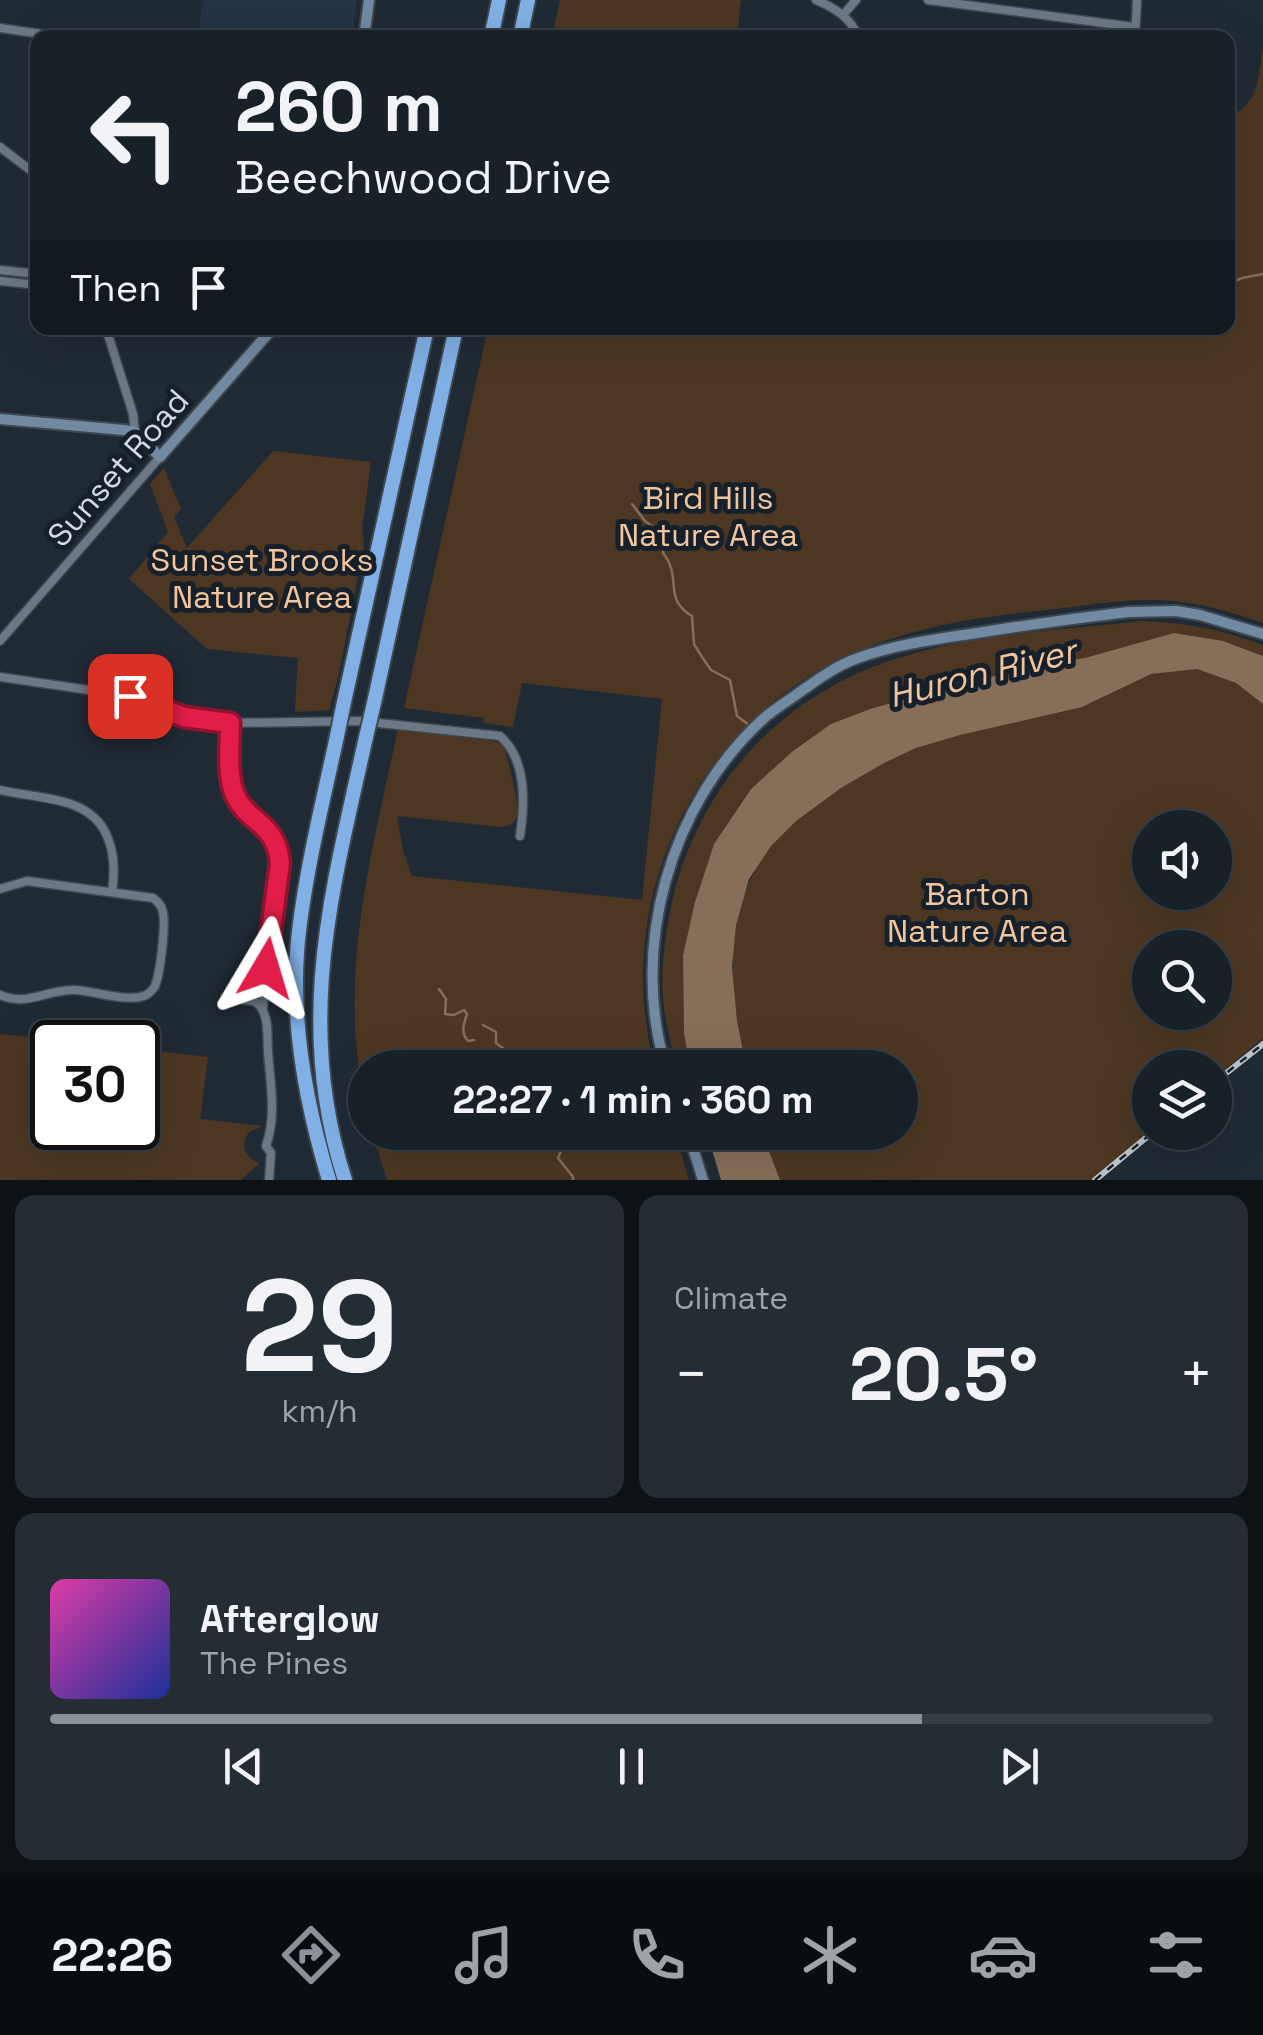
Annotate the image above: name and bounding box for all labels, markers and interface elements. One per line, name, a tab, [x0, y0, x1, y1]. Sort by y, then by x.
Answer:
text: 260 m	[235, 62, 443, 151]
icon: left	[70, 70, 200, 200]
text: Beechwood Drive	[235, 149, 612, 206]
icon: arrive	[181, 260, 236, 315]
text: Then	[70, 264, 161, 312]
street label: Sunset Road	[39, 381, 197, 555]
park label: Bird Hills Nature Area	[618, 478, 798, 555]
park label: Sunset Brooks Nature Area	[151, 540, 373, 617]
water label: Huron River	[884, 628, 1084, 718]
pin	[88, 654, 173, 739]
icon: arrive	[103, 669, 158, 724]
map controls	[1132, 810, 1232, 1150]
button: sound	[1132, 810, 1232, 910]
park label: Barton Nature Area	[887, 874, 1067, 951]
position arrow	[214, 916, 318, 1020]
button: search	[1132, 930, 1232, 1030]
speed limit sign: 30	[30, 1020, 160, 1150]
button: layers	[1132, 1050, 1232, 1150]
text: 22:27 · 1 min · 360 m	[452, 1076, 814, 1124]
text: 29	[241, 1243, 398, 1409]
text: Climate	[674, 1278, 788, 1318]
text: 20.5°	[849, 1326, 1038, 1422]
text: −	[674, 1339, 708, 1409]
text: +	[1179, 1339, 1213, 1409]
text: km/h	[281, 1391, 358, 1431]
text: Afterglow	[200, 1595, 380, 1643]
text: The Pines	[200, 1643, 348, 1683]
icon: previous	[216, 1739, 271, 1794]
icon: pause	[604, 1739, 659, 1794]
icon: next	[992, 1739, 1047, 1794]
icon: directions	[276, 1920, 346, 1990]
icon: music	[449, 1920, 519, 1990]
icon: phone	[622, 1920, 692, 1990]
icon: climate	[795, 1920, 865, 1990]
icon: car	[968, 1920, 1038, 1990]
icon: filters	[1141, 1920, 1211, 1990]
text: 22:26	[52, 1927, 173, 1984]

